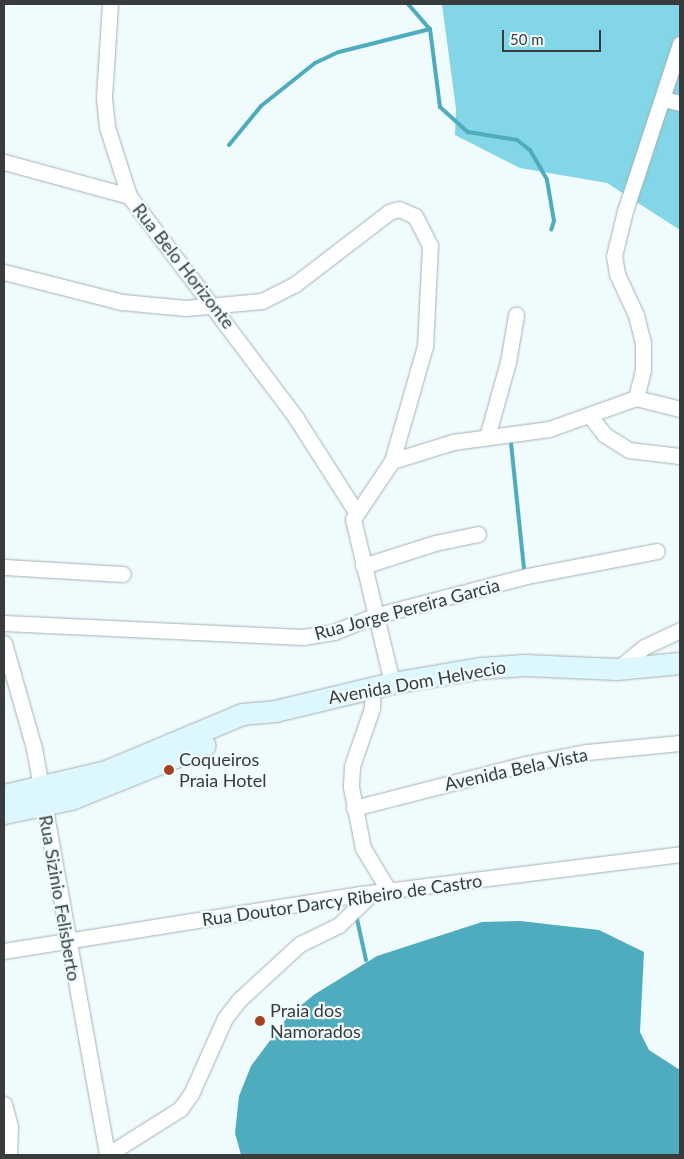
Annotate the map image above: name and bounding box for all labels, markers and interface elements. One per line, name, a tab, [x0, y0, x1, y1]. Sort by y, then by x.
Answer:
scale bar	[504, 20, 603, 52]
text: 50 m	[510, 30, 544, 48]
street label: Rua Belo Horizonte	[128, 199, 240, 333]
street label: Rua Jorge Pereira Garcia	[312, 574, 502, 644]
street label: Avenida Dom Helvecio	[326, 656, 508, 708]
street label: Avenida Bela Vista	[442, 743, 590, 795]
place label: Coqueiros Praia Hotel	[179, 749, 267, 792]
marker: Coqueiros Praia Hotel	[163, 764, 175, 776]
street label: Rua Sizinio Felisberto	[35, 813, 85, 983]
street label: Rua Doutor Darcy Ribeiro de Castro	[200, 870, 484, 930]
place label: Praia dos Namorados	[270, 1000, 361, 1042]
marker: Praia dos Namorados	[254, 1015, 266, 1027]

